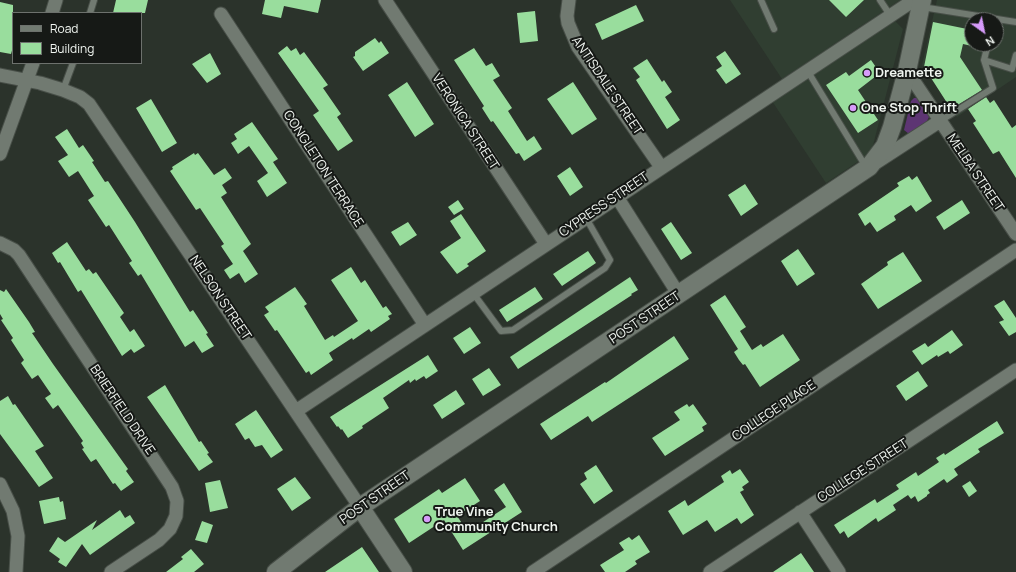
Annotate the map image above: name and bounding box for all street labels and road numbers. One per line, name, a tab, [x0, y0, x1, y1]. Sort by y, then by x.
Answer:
street label: ANTISDALE STREET	[568, 34, 646, 138]
street label: VERONICA STREET	[428, 71, 502, 173]
street label: CONGLETON TERRACE	[279, 108, 367, 230]
street label: MELBA STREET	[943, 131, 1007, 215]
street label: CYPRESS STREET	[556, 169, 652, 241]
street label: NELSON STREET	[186, 253, 254, 343]
street label: POST STREET	[607, 289, 683, 347]
street label: BRIERFIELD DRIVE	[86, 362, 158, 458]
street label: COLLEGE PLACE	[729, 377, 819, 445]
street label: COLLEGE STREET	[815, 436, 911, 506]
street label: POST STREET	[337, 468, 413, 528]

